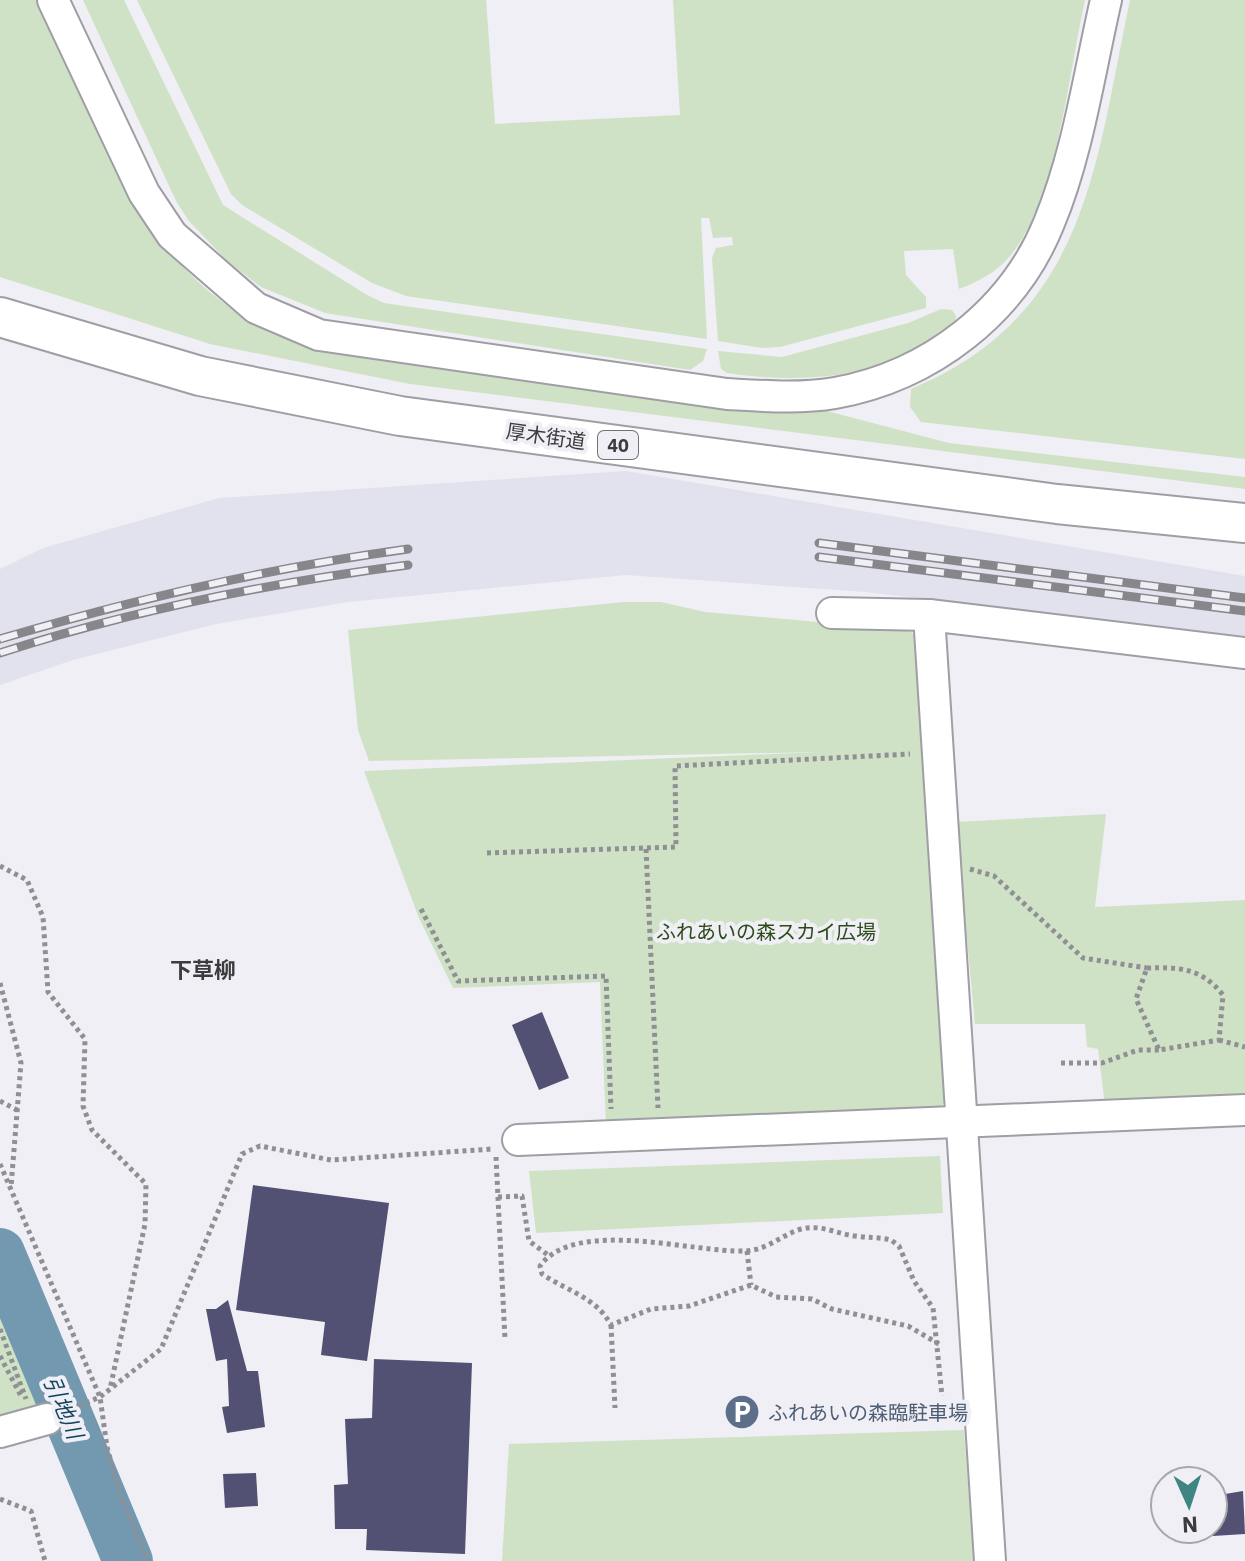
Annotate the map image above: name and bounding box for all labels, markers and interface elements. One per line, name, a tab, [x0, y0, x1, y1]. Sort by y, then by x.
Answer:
street label: 厚木街道	[505, 417, 587, 455]
road number: 40	[598, 431, 638, 459]
park label: ふれあいの森スカイ広場	[656, 918, 876, 945]
district label: 下草柳	[170, 955, 236, 984]
water label: 引地川	[38, 1371, 91, 1445]
parking icon: ふれあいの森臨駐車場	[723, 1393, 761, 1431]
place label: ふれあいの森臨駐車場	[768, 1399, 968, 1426]
north arrow	[1149, 1465, 1229, 1545]
text: N	[1181, 1511, 1199, 1540]

